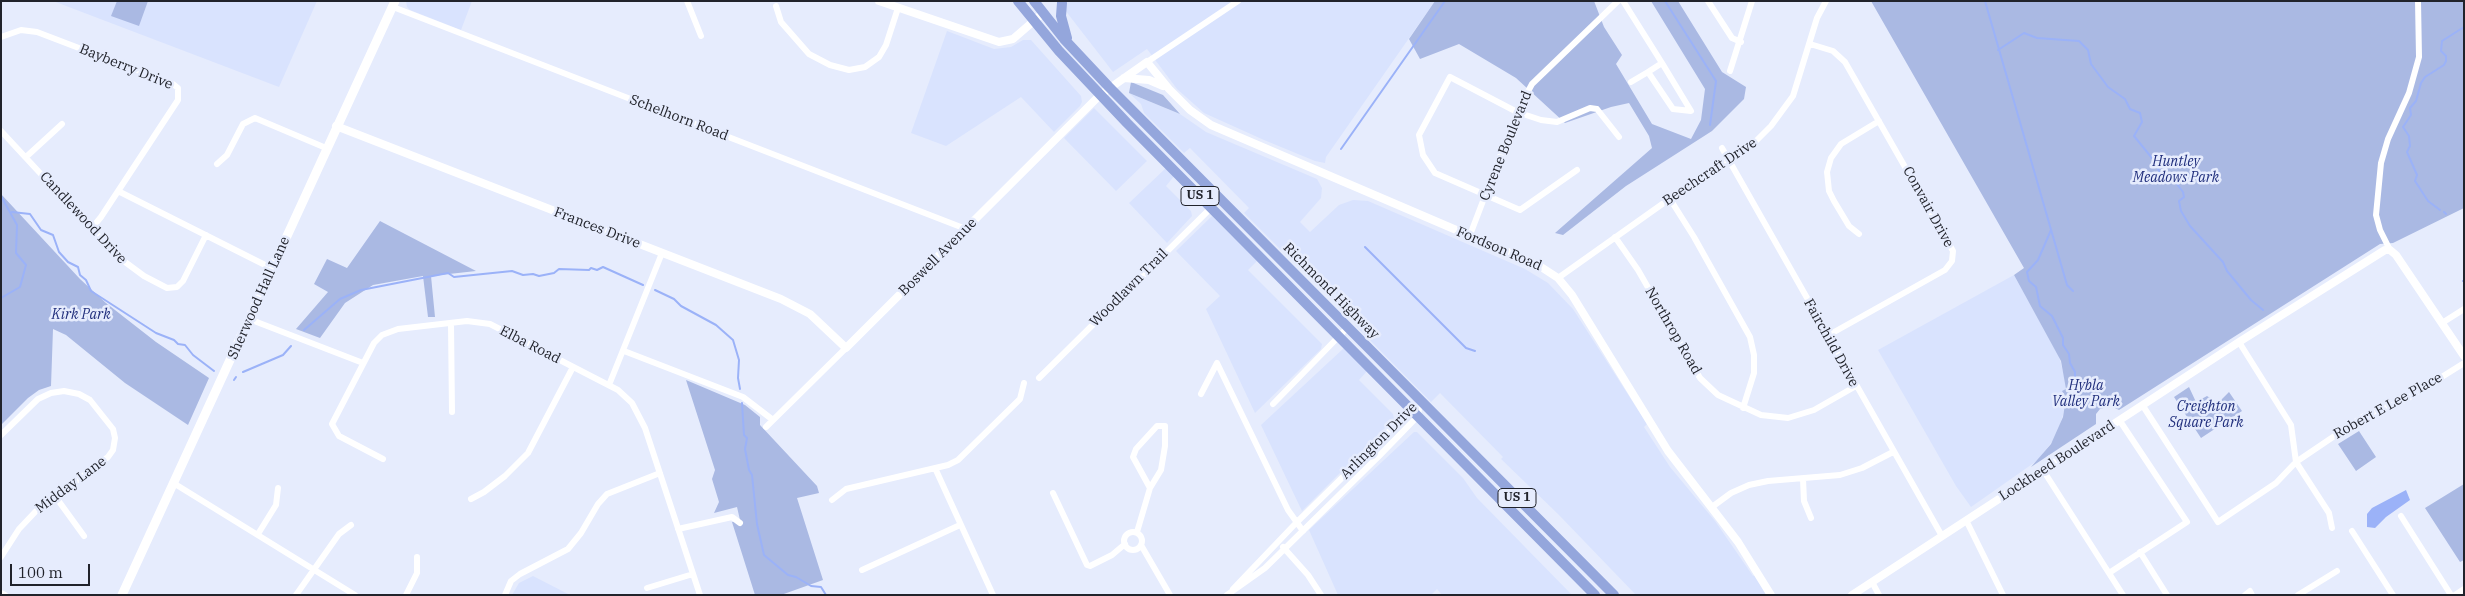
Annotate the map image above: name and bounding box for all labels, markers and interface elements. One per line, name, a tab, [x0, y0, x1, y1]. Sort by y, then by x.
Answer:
street label: Bayberry Drive	[77, 41, 175, 93]
street label: Cyrene Boulevard	[1476, 88, 1536, 204]
street label: Schelhorn Road	[627, 91, 731, 145]
street label: Beechcraft Drive	[1660, 134, 1760, 210]
park label: Huntley Meadows Park	[2133, 154, 2219, 186]
street label: Convair Drive	[1899, 164, 1957, 250]
street label: Candlewood Drive	[36, 168, 130, 268]
road number: US 1	[1181, 187, 1219, 206]
street label: Frances Drive	[551, 204, 643, 252]
street label: Boswell Avenue	[896, 215, 980, 299]
street label: Fordson Road	[1454, 223, 1544, 275]
street label: Sherwood Hall Lane	[224, 234, 294, 362]
street label: Richmond Highway	[1279, 239, 1383, 343]
street label: Woodlawn Trail	[1086, 245, 1172, 331]
street label: Northrop Road	[1641, 284, 1705, 378]
street label: Fairchild Drive	[1800, 296, 1862, 390]
park label: Kirk Park	[51, 307, 111, 323]
street label: Elba Road	[497, 323, 563, 367]
street label: Robert E Lee Place	[2331, 369, 2445, 443]
park label: Hybla Valley Park	[2052, 378, 2120, 411]
street label: Arlington Drive	[1337, 399, 1421, 483]
park label: Creighton Square Park	[2169, 399, 2243, 432]
street label: Lockheed Boulevard	[1996, 417, 2118, 505]
street label: Midday Lane	[32, 453, 110, 517]
road number: US 1	[1498, 488, 1536, 508]
scale bar	[12, 554, 92, 586]
text: 100 m	[18, 563, 63, 582]

